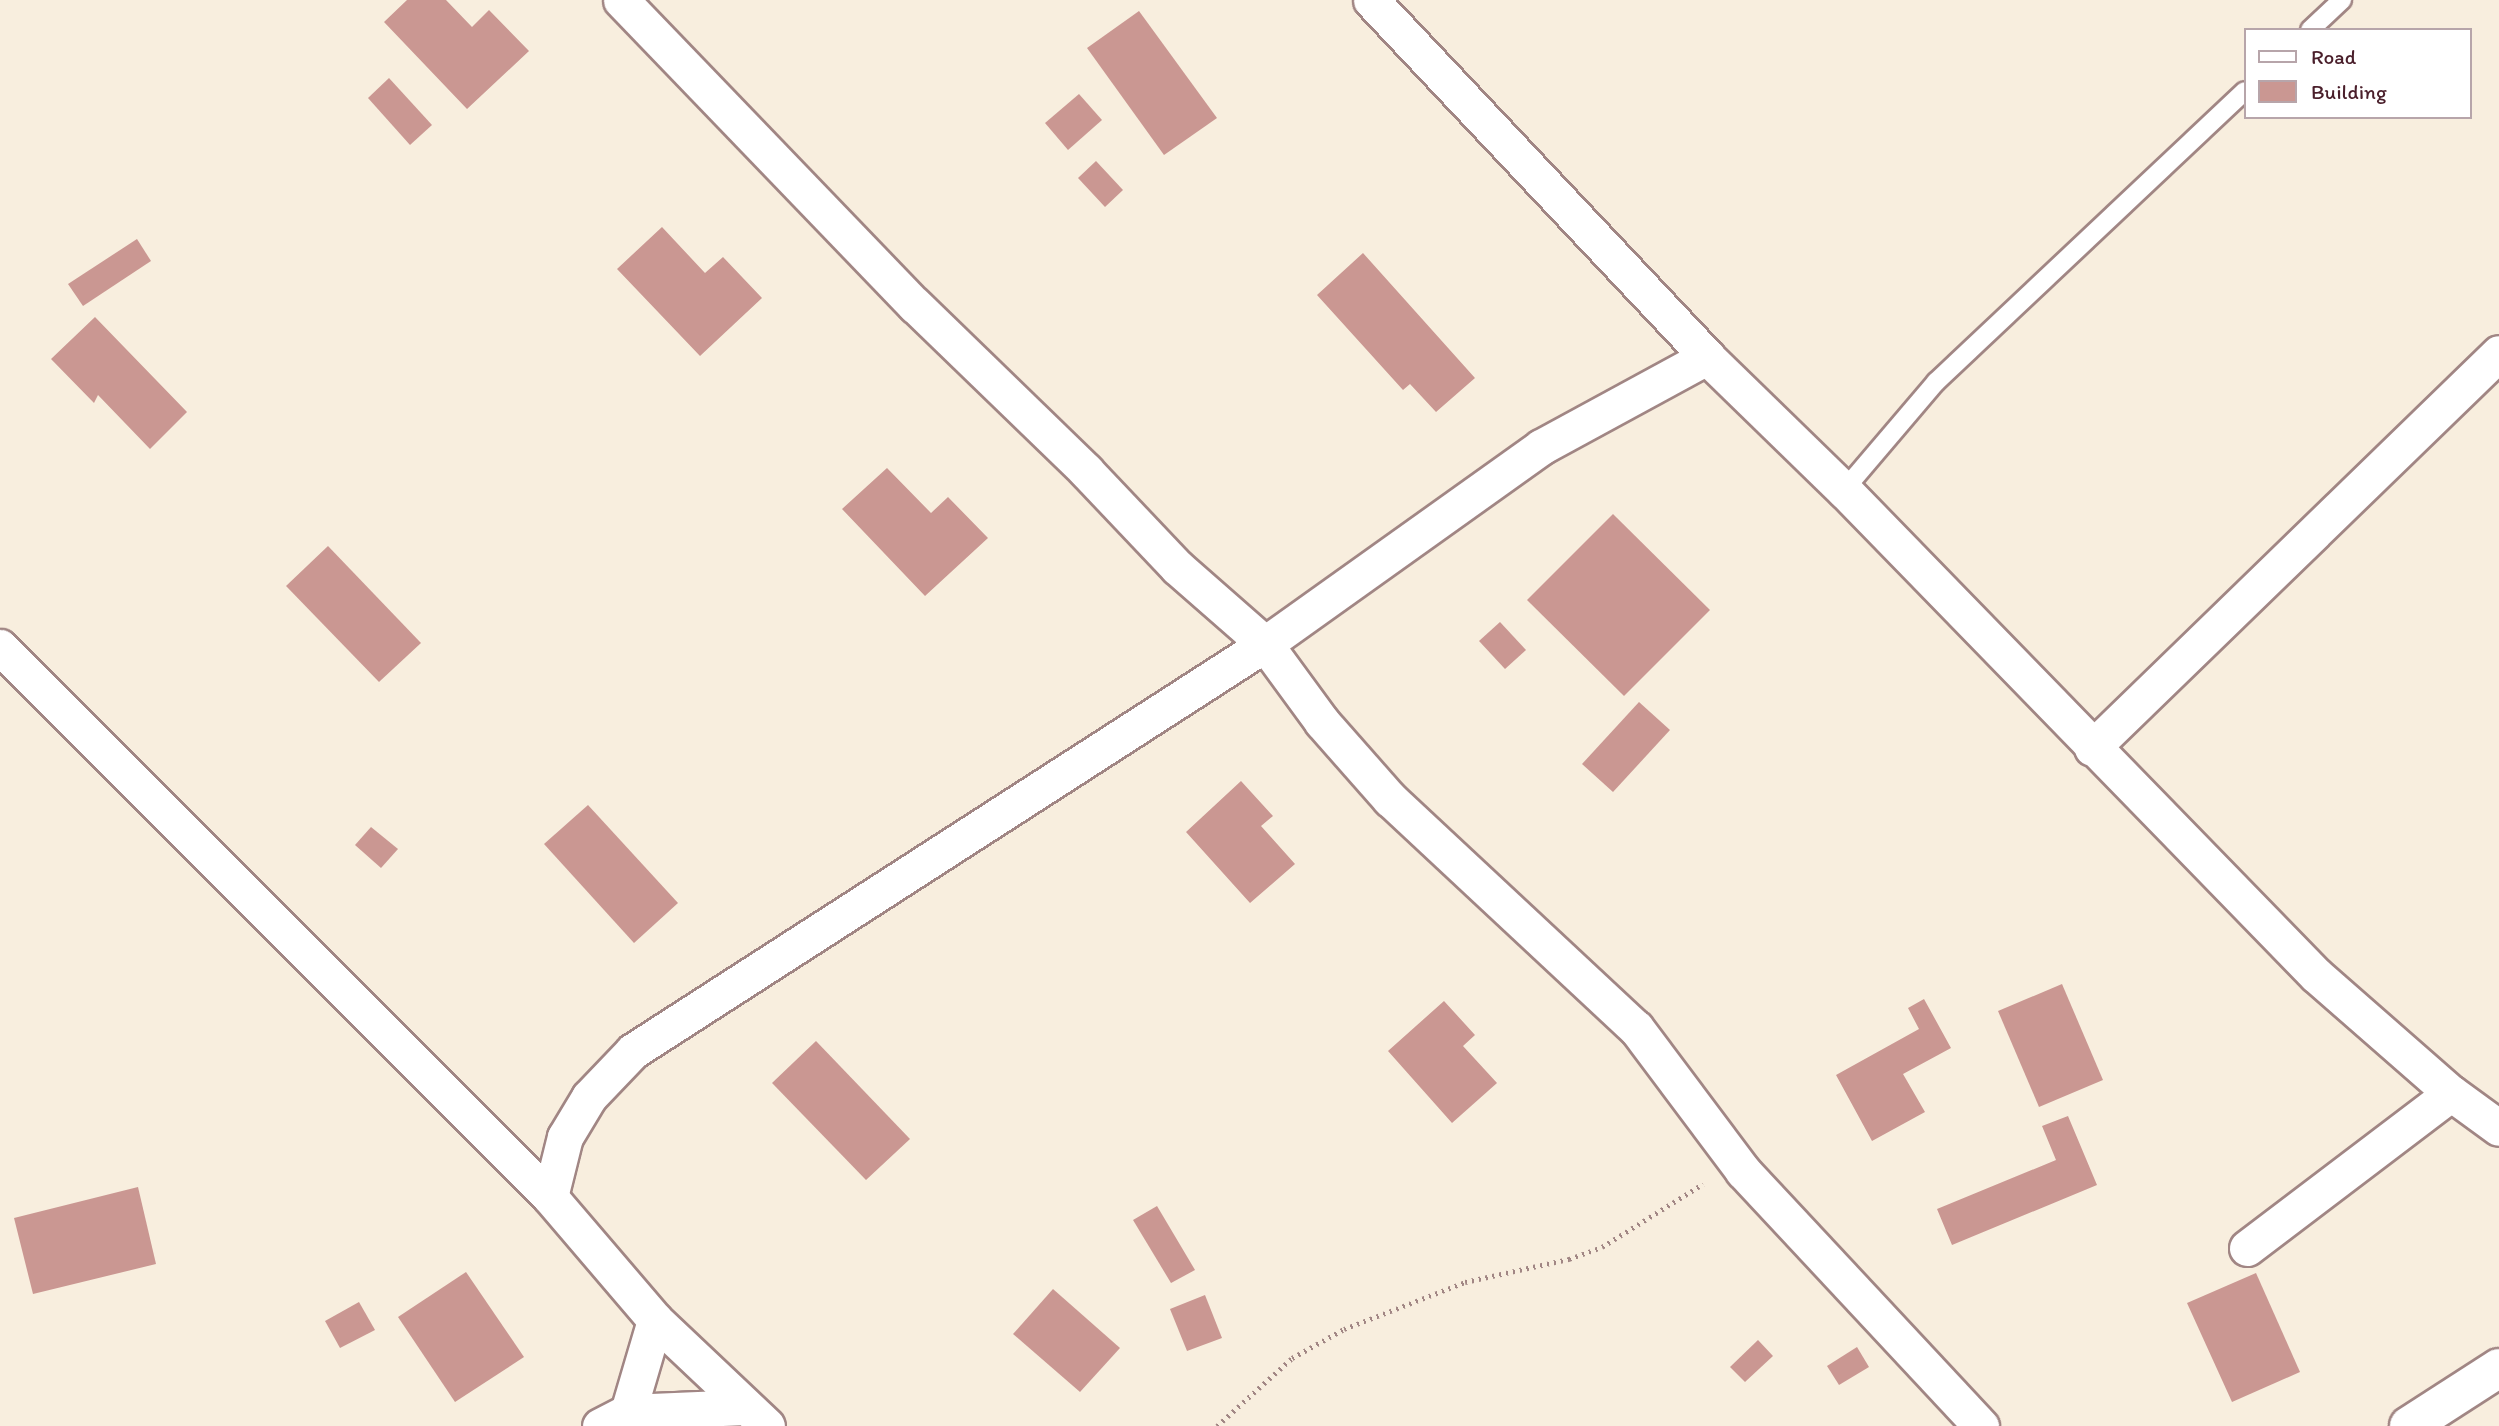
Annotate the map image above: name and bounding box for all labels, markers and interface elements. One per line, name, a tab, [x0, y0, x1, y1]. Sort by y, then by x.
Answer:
legend	[2244, 28, 2471, 119]
text: Road	[2311, 44, 2356, 69]
text: Building	[2311, 79, 2387, 104]

